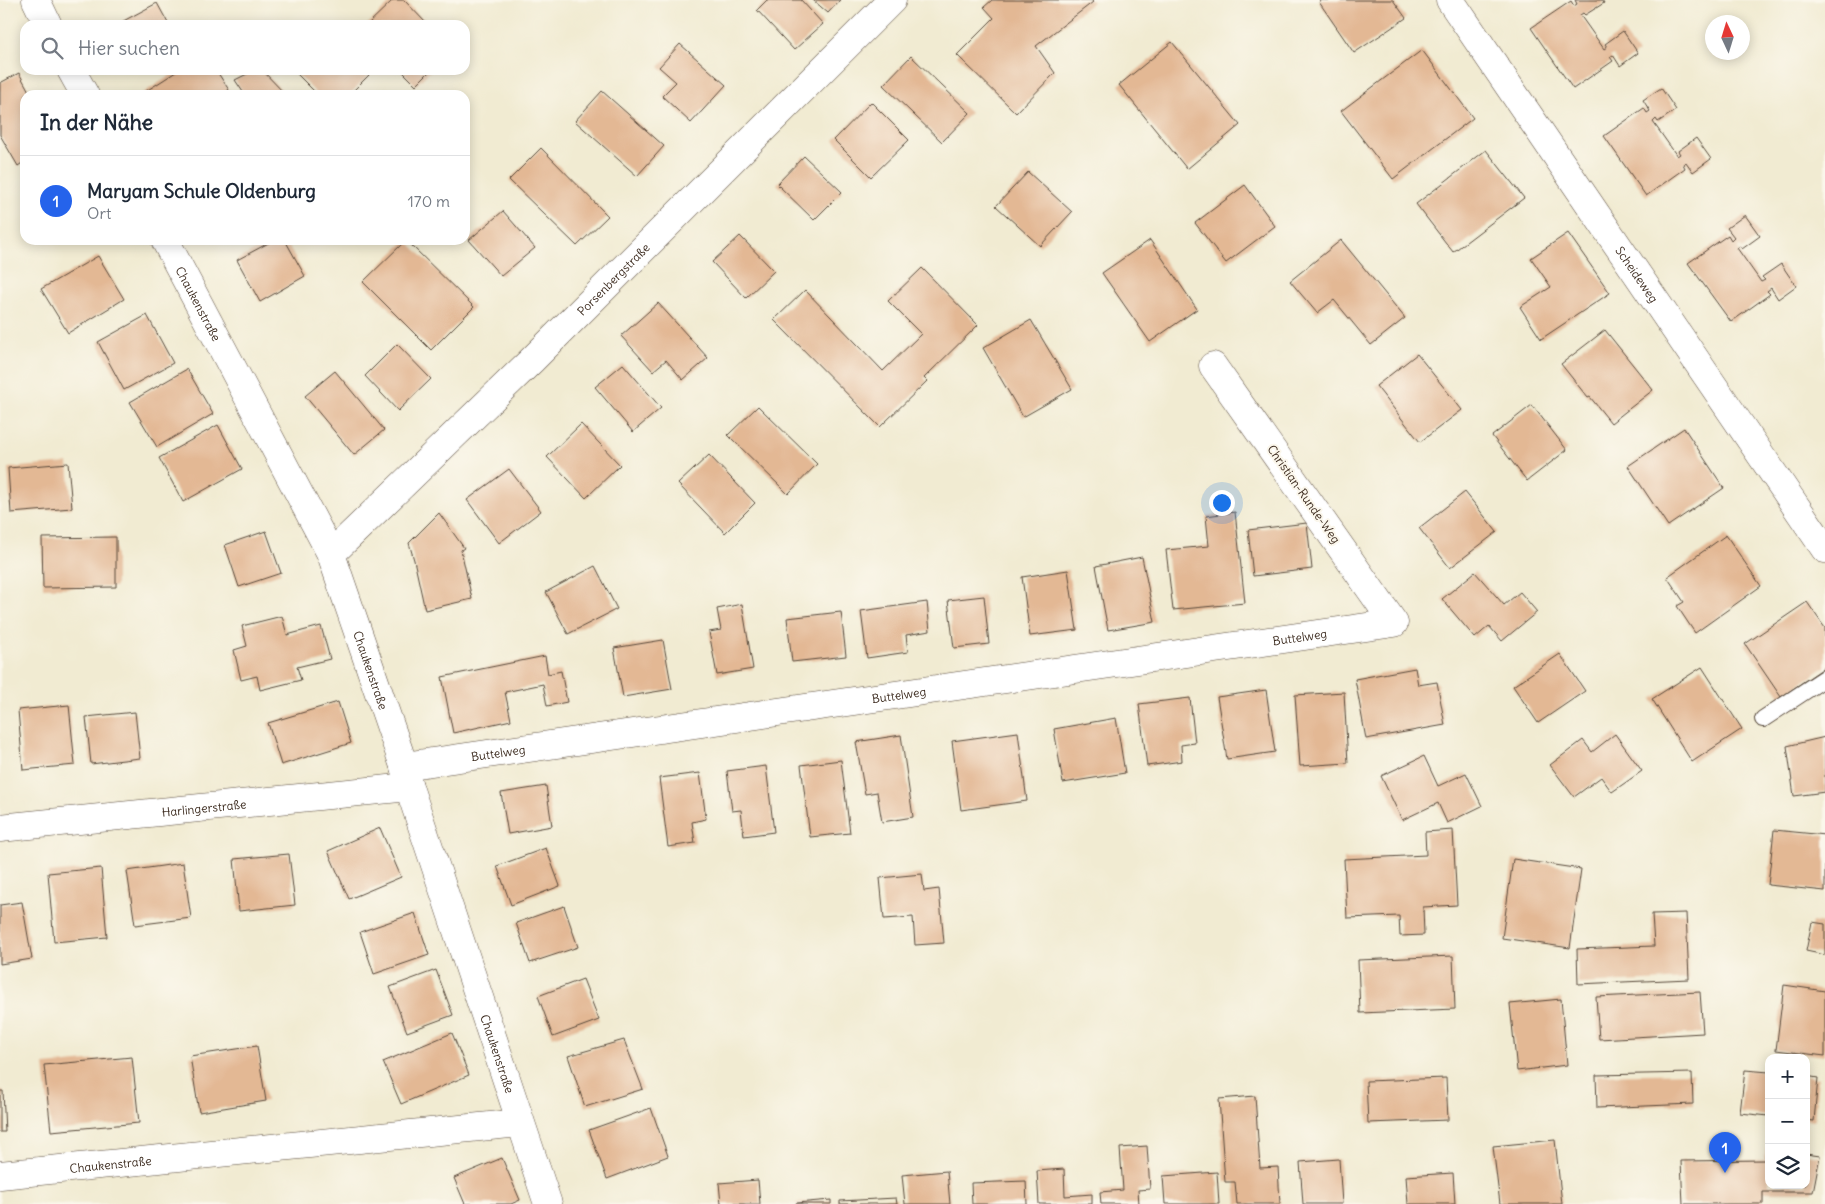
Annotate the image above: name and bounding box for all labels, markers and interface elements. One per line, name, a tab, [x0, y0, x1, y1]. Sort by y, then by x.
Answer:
north arrow	[1705, 15, 1750, 60]
search box	[20, 20, 470, 75]
icon: search	[38, 34, 66, 62]
text: Hier suchen	[78, 36, 180, 60]
text: In der Nähe	[40, 109, 153, 136]
text: Maryam Schule Oldenburg	[87, 179, 316, 203]
text: 1	[53, 191, 59, 211]
text: 170 m	[407, 191, 450, 211]
text: Ort	[87, 203, 111, 223]
street label: Porsenbergstraße	[574, 240, 652, 318]
street label: Scheideweg	[1613, 243, 1662, 305]
street label: Chaukenstraße	[173, 264, 225, 344]
street label: Christian-Runde-Weg	[1264, 442, 1344, 546]
your location	[1209, 490, 1235, 516]
street label: Buttelweg	[1272, 625, 1328, 648]
street label: Chaukenstraße	[351, 629, 391, 711]
street label: Buttelweg	[871, 683, 927, 706]
street label: Buttelweg	[470, 741, 526, 764]
street label: Harlingerstraße	[161, 796, 247, 819]
street label: Chaukenstraße	[478, 1012, 518, 1095]
map controls	[1765, 1054, 1810, 1189]
button: +	[1765, 1054, 1810, 1099]
button: −	[1765, 1099, 1810, 1144]
pin: 1	[1709, 1132, 1741, 1173]
button: layers	[1765, 1144, 1810, 1189]
street label: Chaukenstraße	[69, 1152, 152, 1176]

